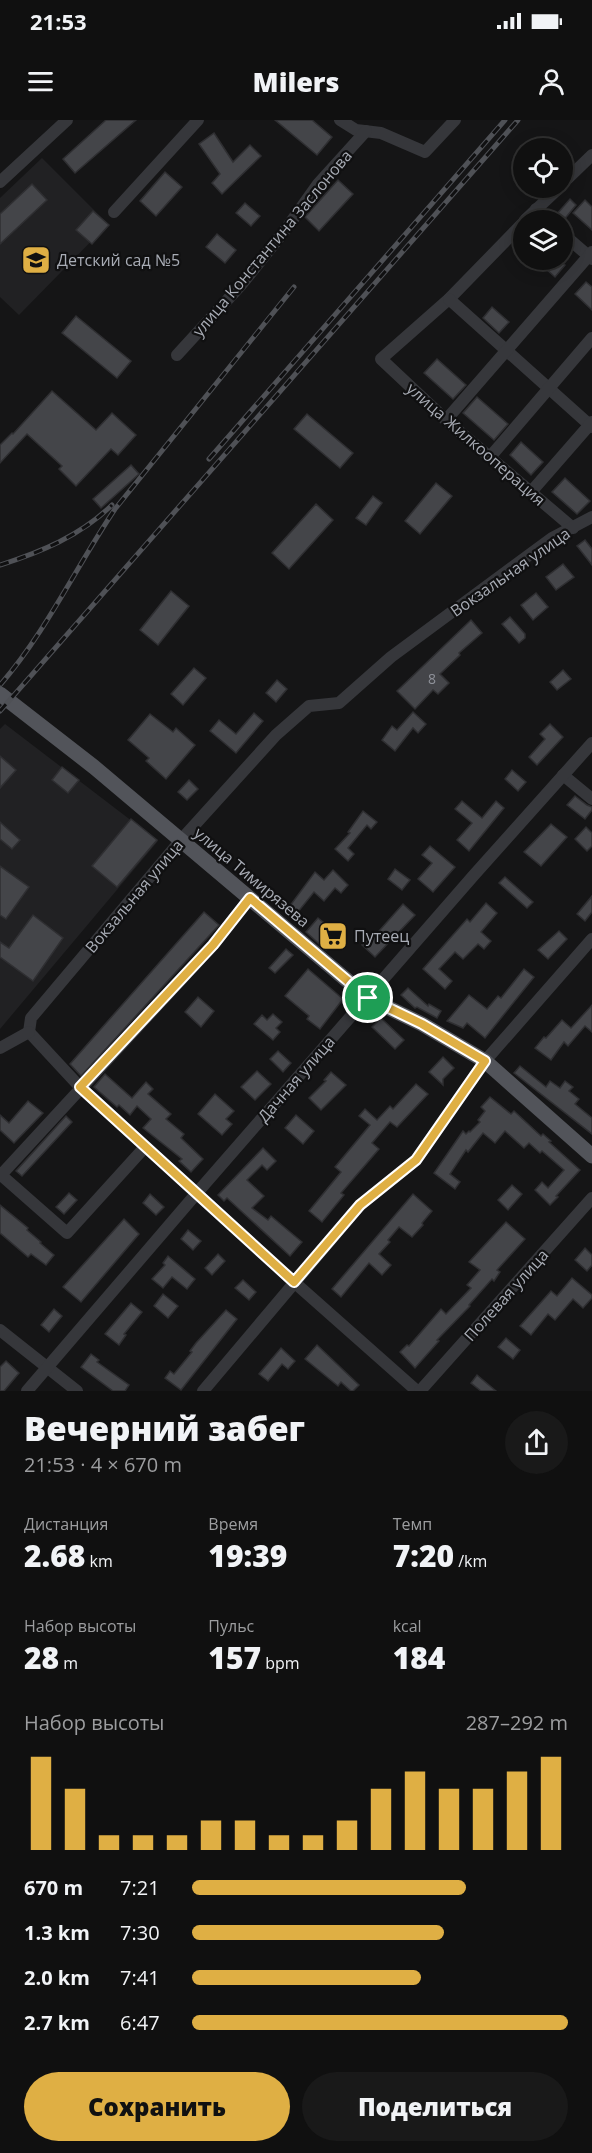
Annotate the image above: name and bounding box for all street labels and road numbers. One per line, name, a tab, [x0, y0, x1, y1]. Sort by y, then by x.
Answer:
street label: улица Константина Заслонова	[187, 145, 357, 341]
street label: улица Жилкооперация	[402, 378, 550, 510]
street label: Вокзальная улица	[446, 522, 574, 622]
street label: улица Тимирязева	[189, 822, 315, 932]
street label: Вокзальная улица	[80, 835, 188, 957]
street label: Дачная улица	[252, 1031, 340, 1127]
street label: Полевая улица	[459, 1244, 553, 1346]

